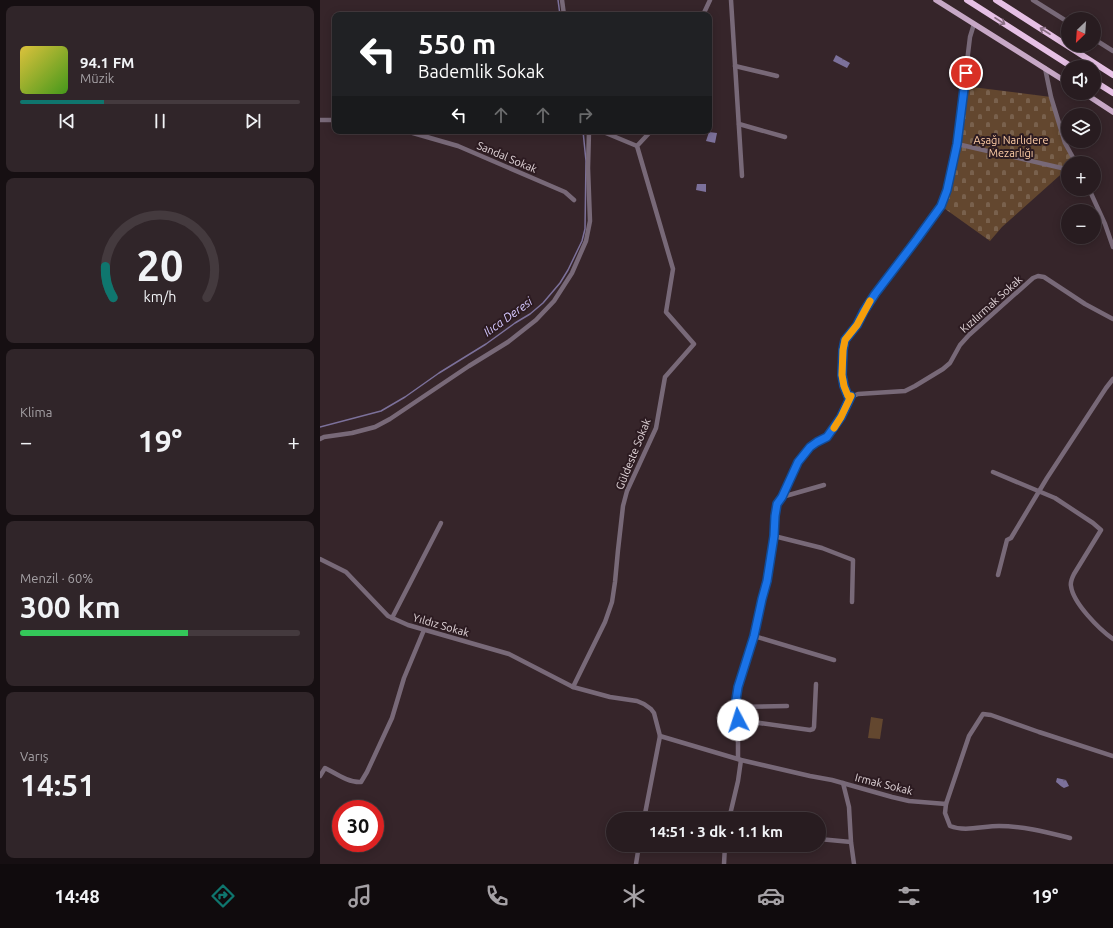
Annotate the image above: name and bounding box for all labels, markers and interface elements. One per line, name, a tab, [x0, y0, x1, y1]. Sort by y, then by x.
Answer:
north arrow	[1061, 12, 1101, 52]
map controls	[1061, 12, 1101, 244]
one-way arrow	[994, 17, 1005, 25]
one-way arrow	[1040, 27, 1051, 35]
icon: left	[352, 28, 404, 80]
text: 550 m	[418, 28, 496, 59]
text: 94.1 FM	[80, 54, 134, 71]
pin	[949, 56, 983, 90]
button: sound	[1061, 60, 1101, 100]
text: Bademlik Sokak	[418, 61, 544, 81]
icon: arrive	[955, 62, 977, 84]
text: Müzik	[80, 71, 114, 85]
icon: left	[448, 104, 470, 126]
icon: ahead	[490, 104, 512, 126]
icon: ahead	[532, 104, 554, 126]
icon: right	[574, 104, 596, 126]
button: layers	[1061, 108, 1101, 148]
icon: previous	[56, 110, 78, 132]
icon: pause	[149, 110, 171, 132]
icon: next	[242, 110, 264, 132]
park label: Aşağı Narlıdere Mezarlığı	[973, 134, 1049, 159]
street label: Sandal Sokak	[475, 139, 539, 175]
button: +	[1061, 156, 1101, 196]
button: −	[1061, 204, 1101, 244]
text: 20	[137, 242, 183, 289]
street label: Kızılırmak Sokak	[958, 273, 1025, 335]
text: km/h	[144, 289, 176, 305]
water label: Ilıca Deresi	[481, 294, 536, 339]
text: Klima	[20, 405, 52, 419]
street label: Güldeste Sokak	[613, 416, 653, 491]
text: 19°	[138, 424, 182, 458]
text: −	[20, 429, 32, 454]
text: +	[288, 429, 300, 454]
text: Menzil · 60%	[20, 571, 93, 585]
text: 300 km	[20, 590, 121, 624]
street label: Yıldız Sokak	[411, 611, 471, 639]
position arrow	[717, 699, 759, 741]
text: Varış	[20, 749, 48, 763]
text: 14:51	[20, 768, 95, 802]
street label: Irmak Sokak	[854, 771, 915, 797]
speed limit sign: 30	[332, 800, 384, 852]
text: 14:51 · 3 dk · 1.1 km	[649, 823, 783, 840]
icon: directions	[209, 882, 237, 910]
icon: music	[346, 882, 374, 910]
icon: phone	[483, 882, 511, 910]
icon: climate	[620, 882, 648, 910]
icon: car	[757, 882, 785, 910]
icon: filters	[895, 882, 923, 910]
text: 14:48	[55, 886, 100, 906]
text: 19°	[1032, 886, 1058, 906]

